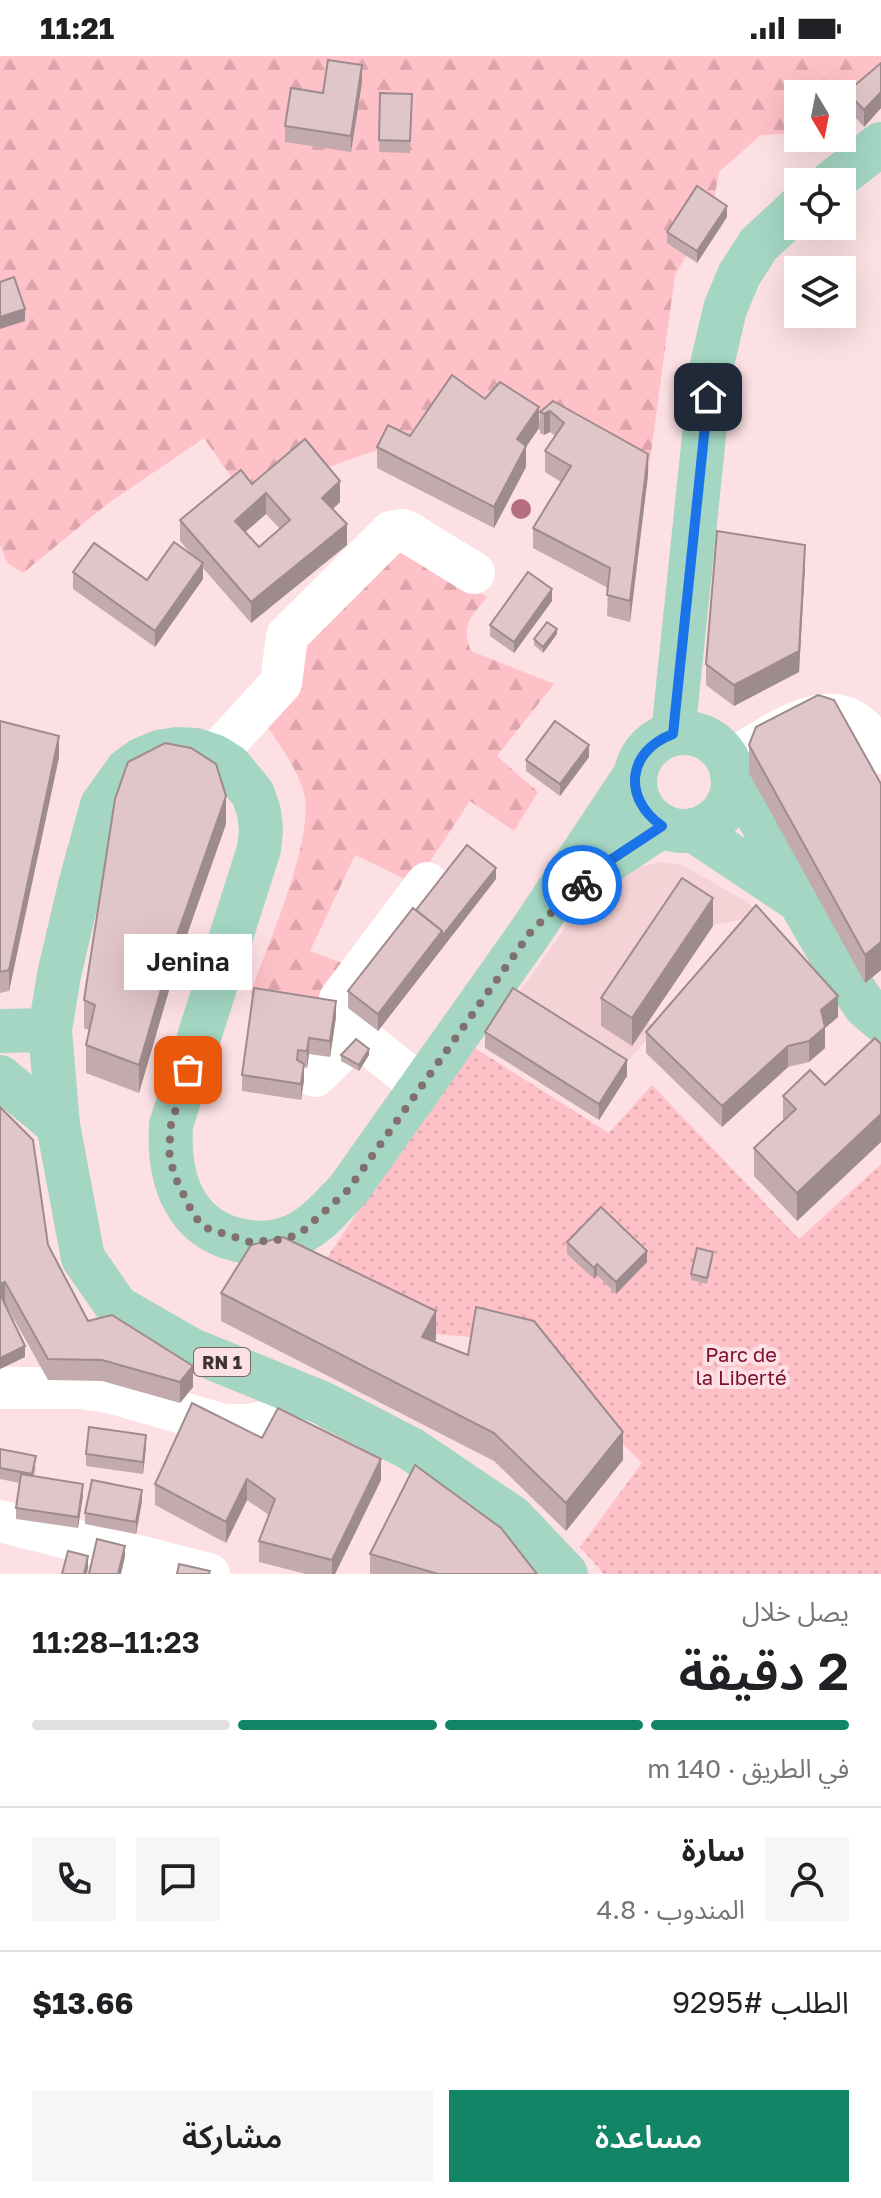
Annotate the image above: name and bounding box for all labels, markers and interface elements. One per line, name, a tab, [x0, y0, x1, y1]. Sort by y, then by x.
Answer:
text: 11:21	[40, 10, 114, 46]
north arrow	[784, 80, 856, 152]
map controls	[784, 80, 856, 328]
button: locate	[784, 168, 856, 240]
button: layers	[784, 256, 856, 328]
pin	[674, 363, 742, 431]
icon: home	[686, 375, 730, 419]
courier	[542, 845, 622, 925]
icon: bike	[560, 863, 604, 907]
callout: Jenina	[124, 934, 252, 990]
text: Jenina	[146, 946, 230, 977]
pin	[154, 1036, 222, 1104]
icon: bag	[166, 1048, 210, 1092]
park label: Parc de la Liberté	[695, 1342, 787, 1389]
road number: RN 1	[194, 1348, 250, 1376]
text: يصل خلال	[742, 1596, 849, 1627]
text: 11:23–11:28	[32, 1624, 200, 1660]
text: 2 دقيقة	[679, 1639, 849, 1701]
text: في الطريق · 140 m	[647, 1753, 849, 1784]
text: سارة	[682, 1832, 745, 1868]
button: phone	[32, 1837, 116, 1921]
button: chat	[136, 1837, 220, 1921]
button: person	[765, 1837, 849, 1921]
text: المندوب · 4.8	[597, 1894, 745, 1925]
text: الطلب #9295	[672, 1984, 849, 2020]
text: $13.66	[32, 1985, 134, 2021]
button: مشاركة	[32, 2090, 433, 2182]
button: مساعدة	[449, 2090, 849, 2182]

